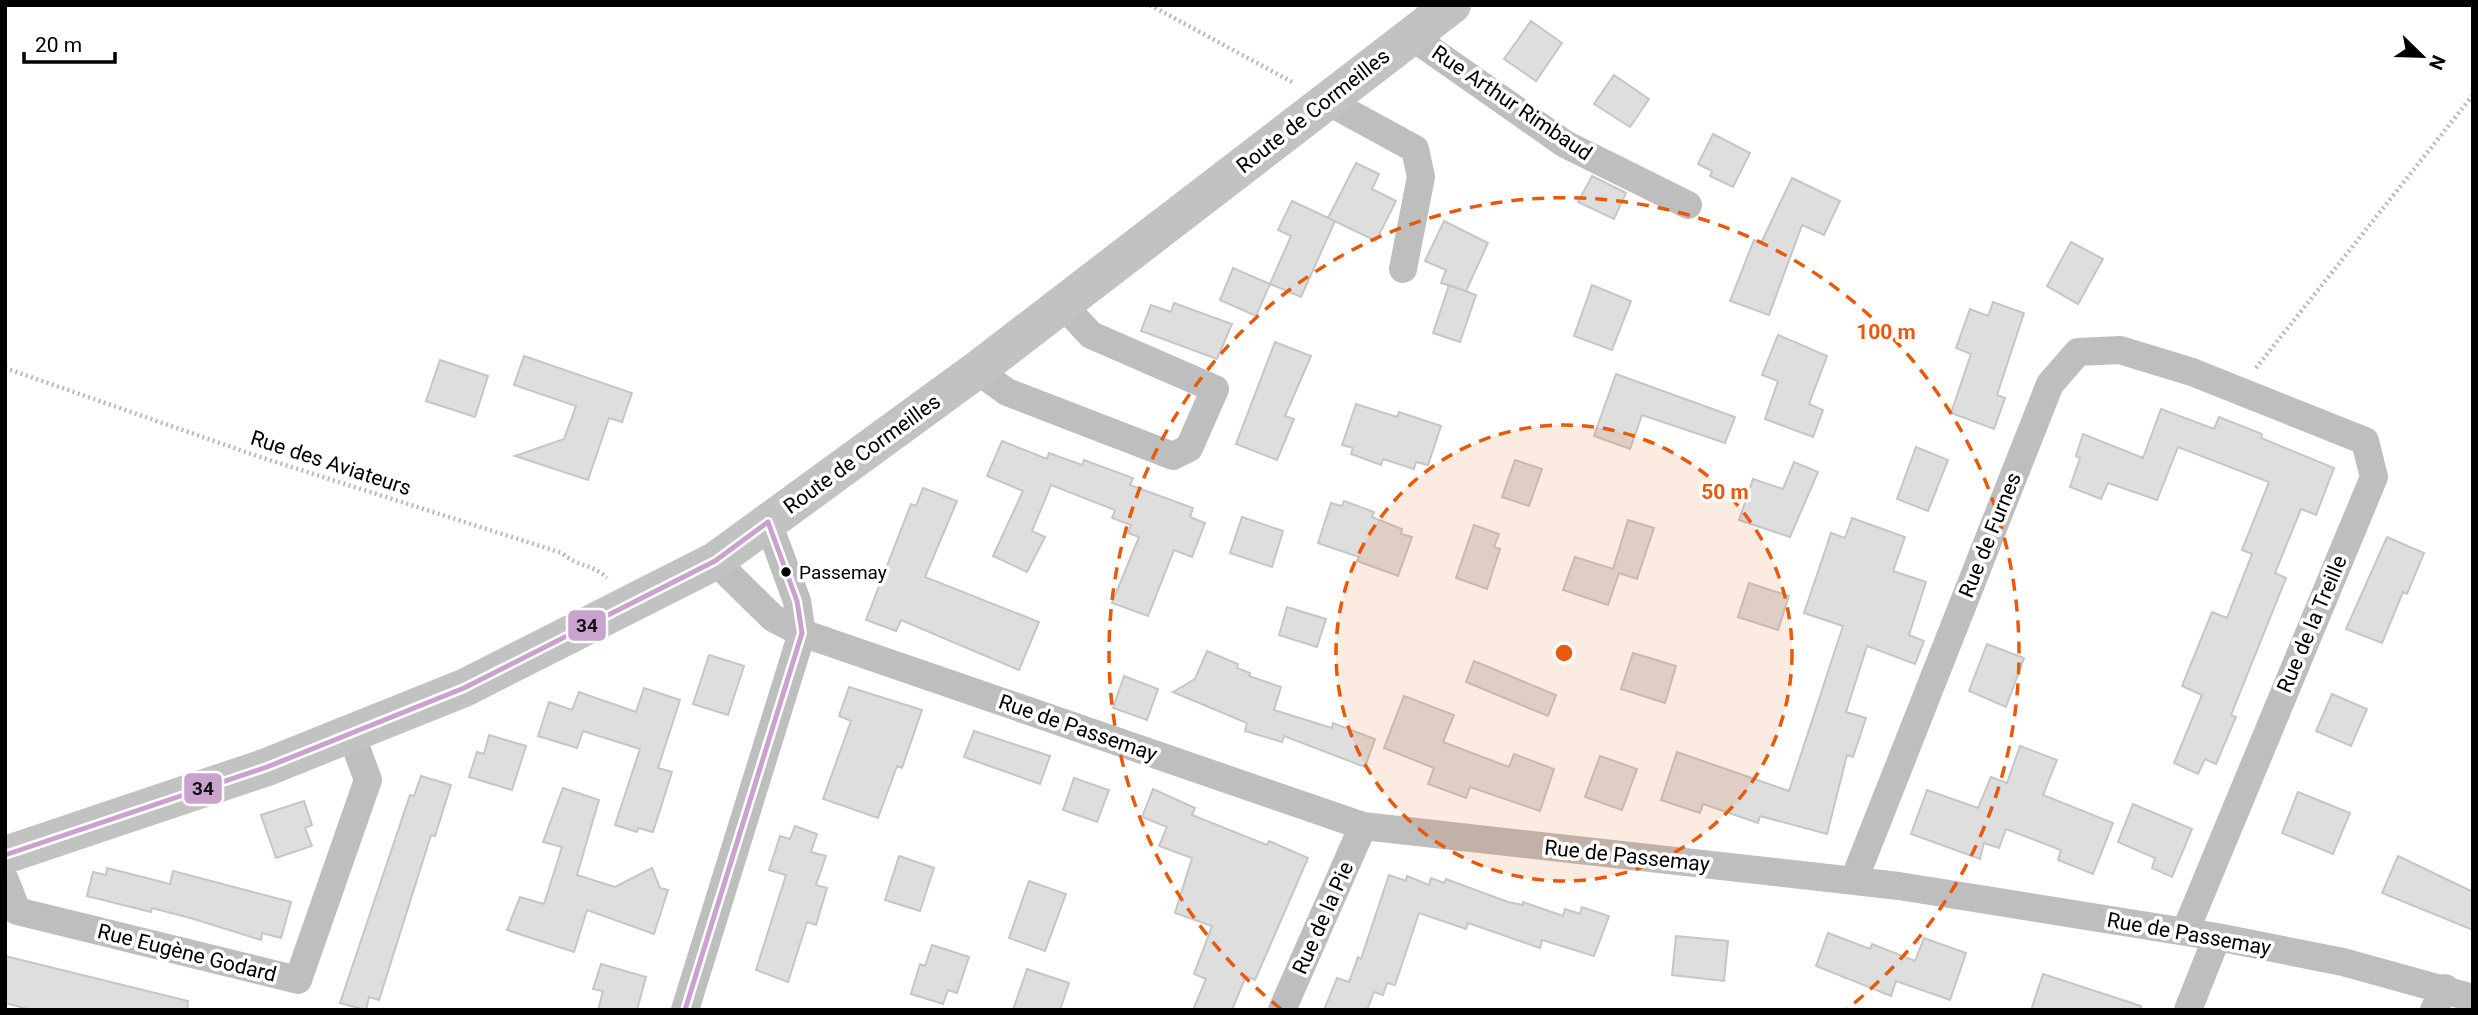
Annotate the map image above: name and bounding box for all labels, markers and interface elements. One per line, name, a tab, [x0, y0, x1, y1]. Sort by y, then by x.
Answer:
scale bar	[24, 21, 116, 65]
north arrow	[2387, 21, 2457, 91]
text: 20 m	[35, 33, 82, 57]
street label: Rue Arthur Rimbaud	[1428, 41, 1596, 165]
street label: Route de Cormeilles	[1232, 44, 1394, 178]
text: N	[2424, 52, 2450, 73]
text: 100 m	[1856, 320, 1916, 344]
street label: Route de Cormeilles	[779, 389, 945, 519]
street label: Rue des Aviateurs	[248, 426, 414, 500]
street label: Rue de Furnes	[1954, 469, 2026, 601]
text: 50 m	[1701, 480, 1749, 504]
street label: Rue de la Treille	[2272, 552, 2352, 696]
place label: Passemay	[799, 561, 887, 584]
marker: Passemay	[779, 565, 793, 579]
line badge: 34	[567, 609, 607, 642]
text: 34	[576, 614, 598, 637]
centre of rings	[1552, 641, 1576, 665]
street label: Rue de Passemay	[996, 690, 1160, 766]
line badge: 34	[183, 772, 223, 805]
text: 34	[192, 777, 214, 800]
street label: Rue de Passemay	[1543, 835, 1711, 877]
street label: Rue de la Pie	[1288, 858, 1358, 978]
street label: Rue de Passemay	[2105, 908, 2273, 960]
street label: Rue Eugène Godard	[95, 919, 279, 987]

